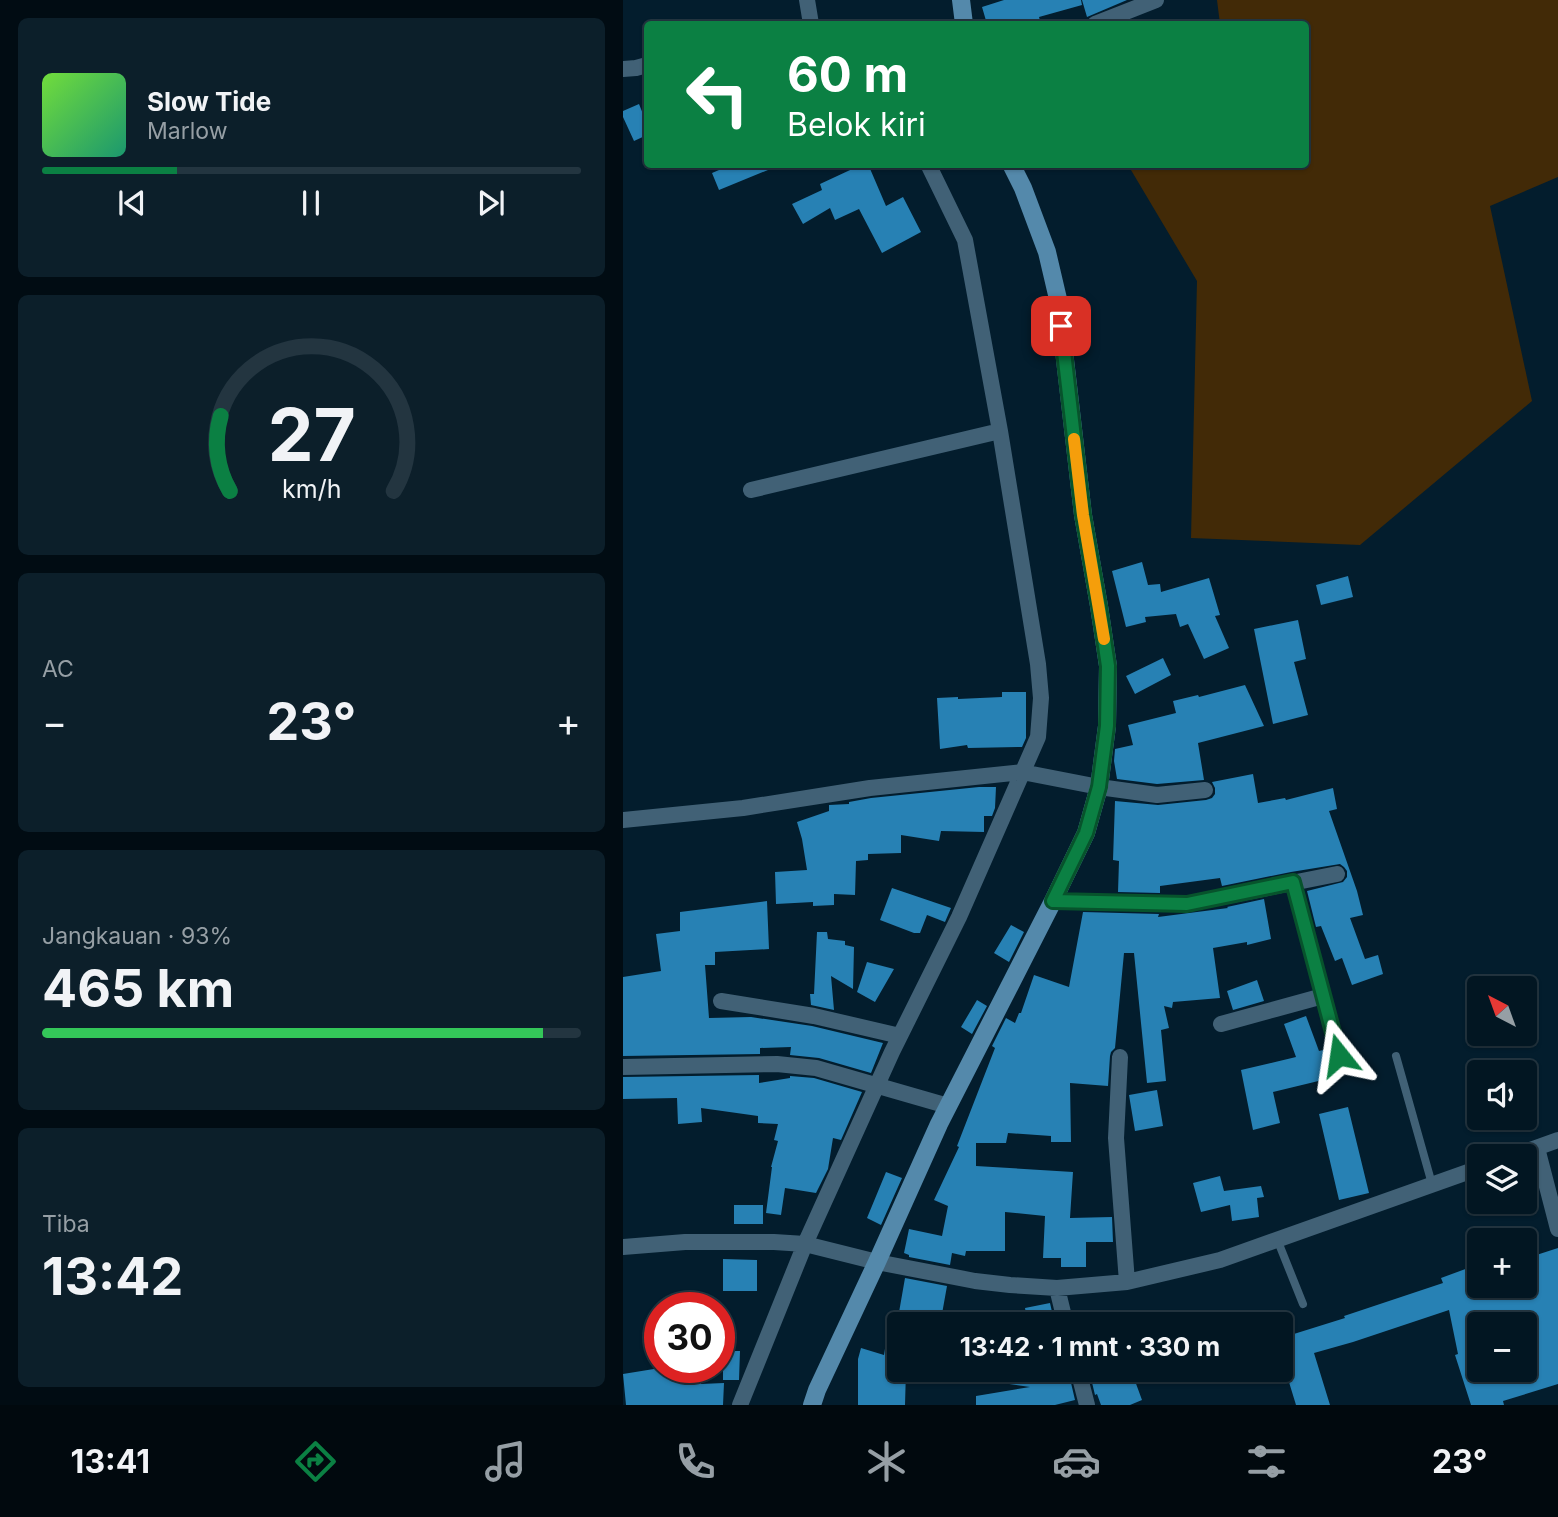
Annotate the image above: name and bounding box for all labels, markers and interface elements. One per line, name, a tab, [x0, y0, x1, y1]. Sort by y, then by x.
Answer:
text: 60 m	[787, 45, 908, 104]
icon: left	[672, 49, 763, 140]
text: Slow Tide	[147, 86, 271, 117]
text: Belok kiri	[787, 105, 926, 144]
text: Marlow	[147, 117, 227, 145]
icon: previous	[113, 184, 151, 222]
icon: pause	[292, 184, 330, 222]
icon: next	[472, 184, 510, 222]
pin	[1031, 296, 1091, 356]
icon: arrive	[1042, 307, 1080, 345]
text: 27	[267, 391, 356, 480]
text: km/h	[282, 474, 341, 504]
text: AC	[42, 655, 74, 683]
text: 23°	[267, 690, 356, 753]
text: −	[42, 699, 67, 745]
text: +	[556, 699, 581, 745]
text: Jangkauan · 93%	[42, 922, 232, 950]
text: 465 km	[42, 957, 234, 1020]
north arrow	[1467, 976, 1537, 1046]
map controls	[1467, 976, 1537, 1382]
position arrow	[1302, 1018, 1376, 1092]
button: sound	[1467, 1060, 1537, 1130]
button: layers	[1467, 1144, 1537, 1214]
text: Tiba	[42, 1210, 90, 1238]
button: +	[1467, 1228, 1537, 1298]
text: 13:42	[42, 1245, 183, 1308]
speed limit sign: 30	[644, 1292, 735, 1383]
button: −	[1467, 1312, 1537, 1382]
text: 13:42 · 1 mnt · 330 m	[960, 1331, 1220, 1362]
icon: directions	[291, 1437, 340, 1486]
icon: music	[481, 1437, 530, 1486]
icon: phone	[671, 1437, 720, 1486]
icon: climate	[862, 1437, 911, 1486]
icon: car	[1052, 1437, 1101, 1486]
icon: filters	[1242, 1437, 1291, 1486]
text: 13:41	[71, 1442, 150, 1481]
text: 23°	[1432, 1442, 1487, 1481]

